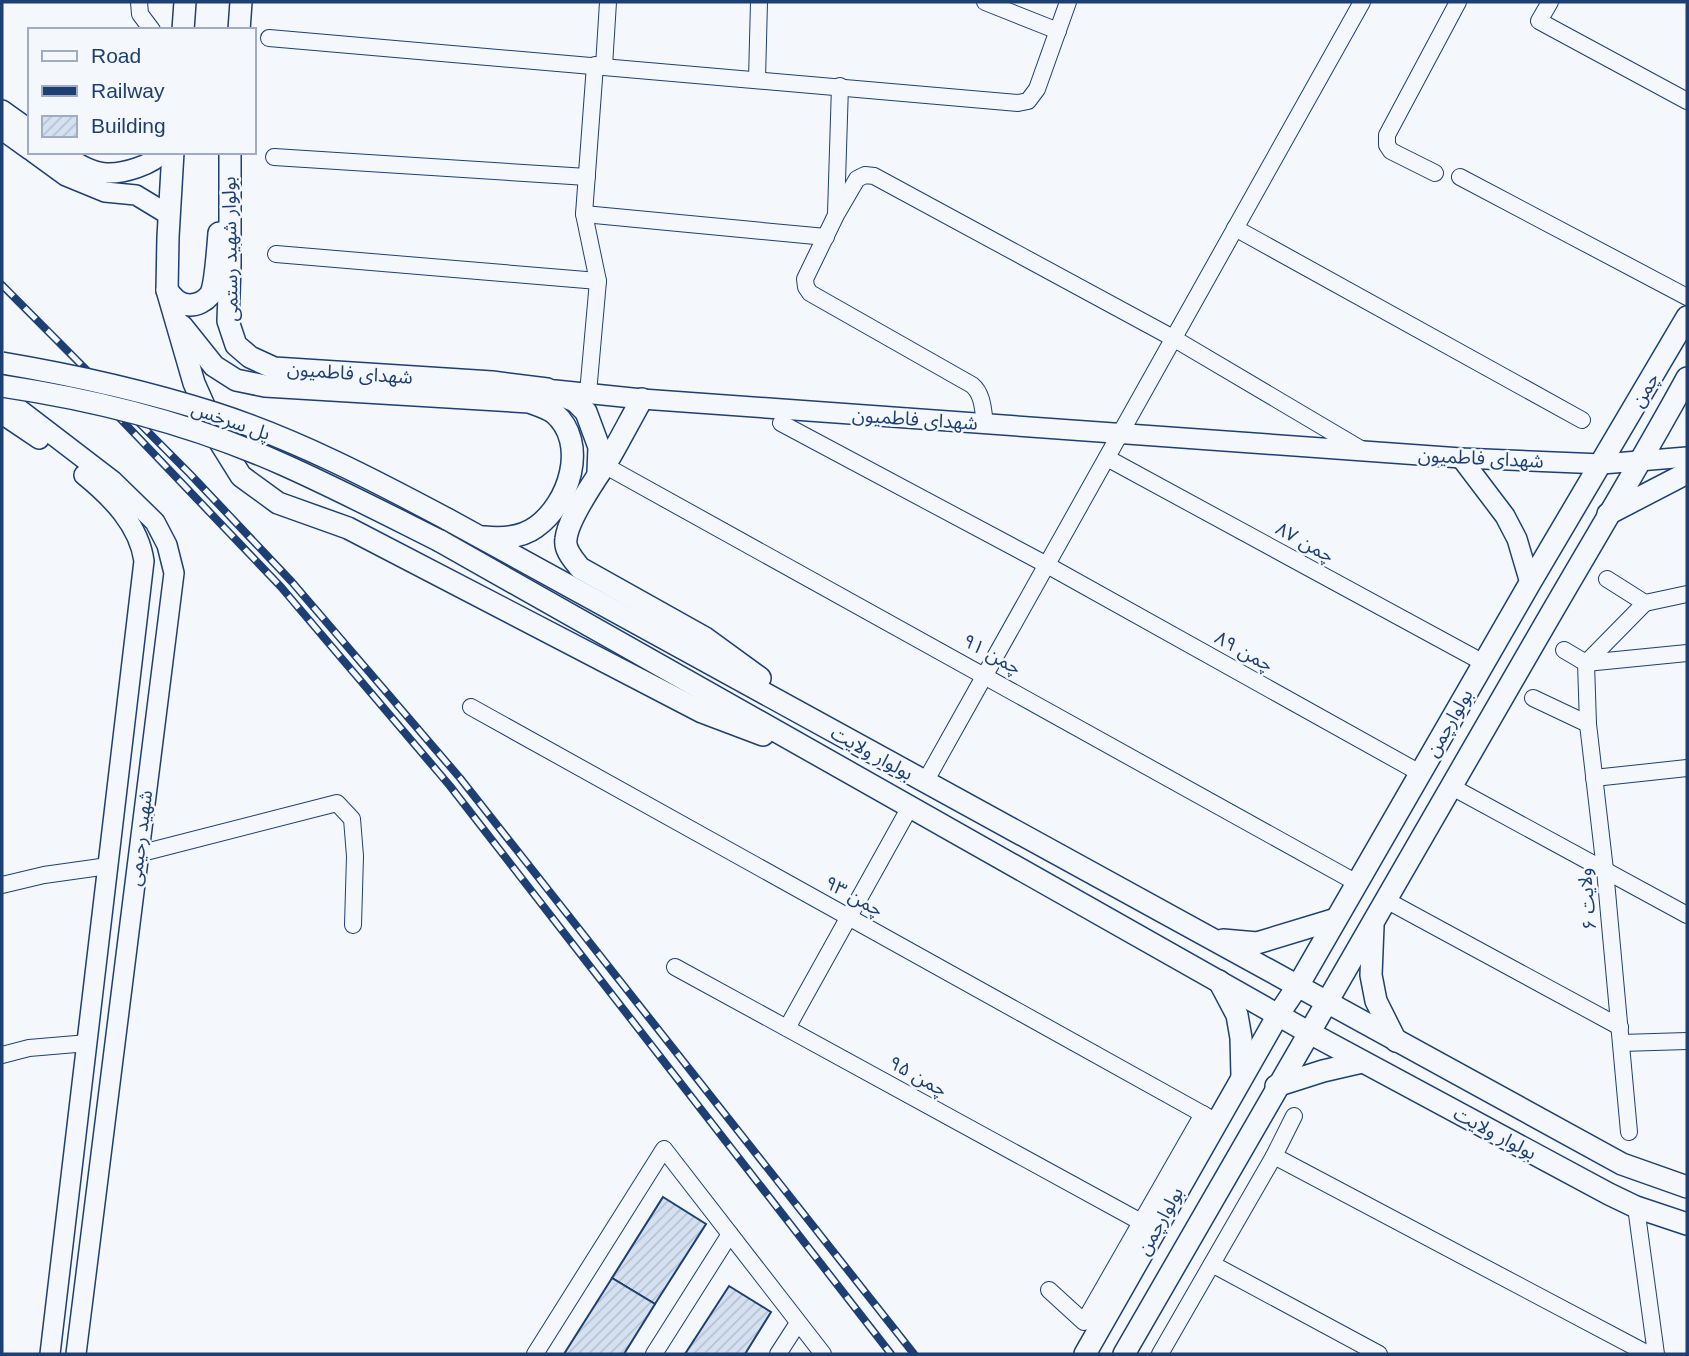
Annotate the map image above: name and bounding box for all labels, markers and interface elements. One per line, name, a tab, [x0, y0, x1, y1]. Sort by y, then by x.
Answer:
legend	[28, 28, 256, 154]
text: Road	[91, 44, 141, 67]
text: Railway	[91, 79, 165, 102]
text: Building	[91, 114, 166, 137]
street label: بولوار شهید رستمی	[218, 176, 243, 322]
street label: شهدای فاطمیون	[286, 358, 413, 389]
street label: چمن	[1627, 369, 1665, 412]
street label: پل سرخس	[188, 398, 273, 446]
street label: شهدای فاطمیون	[851, 404, 978, 435]
street label: شهدای فاطمیون	[1418, 444, 1544, 473]
street label: چمن ۸۷	[1271, 518, 1338, 568]
street label: چمن ۸۹	[1210, 627, 1277, 677]
street label: چمن ۹۱	[958, 630, 1025, 680]
street label: بولوارچمن	[1421, 685, 1479, 762]
street label: بولوار ولایت	[827, 722, 917, 785]
street label: شهید رحیمی	[124, 789, 157, 887]
street label: ولایت ۶	[1574, 867, 1601, 931]
street label: چمن ۹۳	[820, 872, 887, 922]
street label: چمن ۹۵	[884, 1052, 951, 1102]
street label: بولوار ولایت	[1450, 1102, 1540, 1164]
street label: بولوارچمن	[1133, 1183, 1189, 1260]

